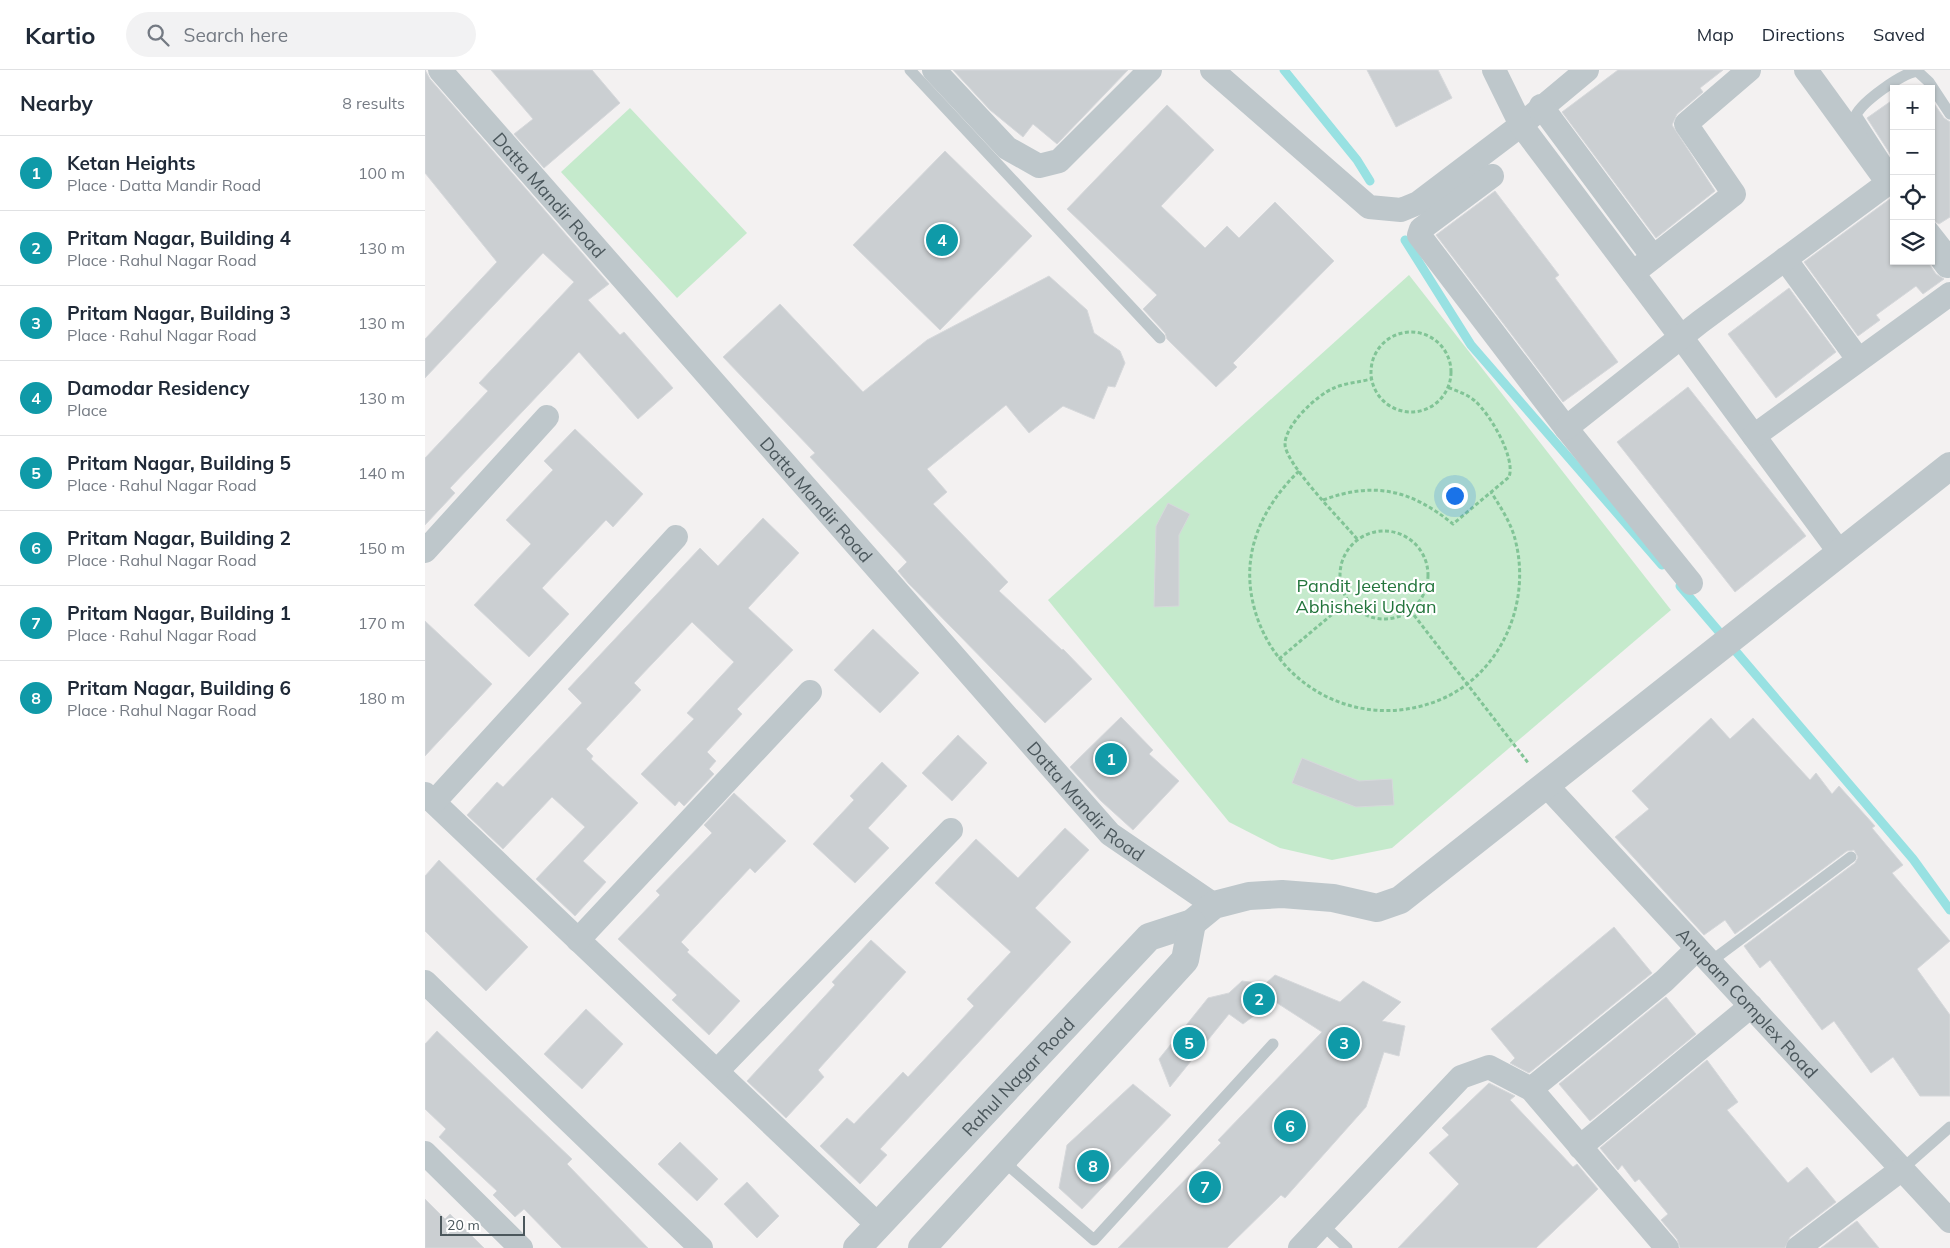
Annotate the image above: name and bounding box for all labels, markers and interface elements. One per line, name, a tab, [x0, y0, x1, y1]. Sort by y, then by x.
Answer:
search box	[126, 12, 476, 57]
text: Kartio	[25, 20, 96, 50]
icon: search	[144, 21, 172, 49]
text: Search here	[184, 23, 288, 47]
text: Map	[1697, 23, 1734, 46]
text: Directions	[1762, 23, 1845, 46]
text: Saved	[1873, 23, 1925, 46]
map controls	[1890, 85, 1935, 265]
button: +	[1890, 85, 1935, 130]
text: Nearby	[20, 90, 93, 116]
text: 8 results	[342, 93, 405, 113]
street label: Datta Mandir Road	[488, 127, 611, 262]
button: −	[1890, 130, 1935, 175]
text: Ketan Heights	[67, 151, 196, 175]
text: 1	[31, 163, 41, 183]
text: 100 m	[358, 163, 405, 183]
text: Place · Datta Mandir Road	[67, 175, 261, 195]
button: locate	[1890, 175, 1935, 220]
button: layers	[1890, 220, 1935, 265]
pin: 4	[926, 221, 958, 259]
text: Pritam Nagar, Building 4	[67, 226, 291, 250]
text: 2	[31, 238, 41, 258]
text: 130 m	[358, 238, 405, 258]
text: Place · Rahul Nagar Road	[67, 250, 257, 270]
text: Pritam Nagar, Building 3	[67, 301, 291, 325]
text: 3	[31, 313, 41, 333]
text: 130 m	[358, 313, 405, 333]
text: Place · Rahul Nagar Road	[67, 325, 257, 345]
text: Damodar Residency	[67, 376, 250, 400]
text: 4	[31, 388, 41, 408]
text: 130 m	[358, 388, 405, 408]
text: Place	[67, 400, 107, 420]
street label: Datta Mandir Road	[755, 432, 878, 567]
text: Pritam Nagar, Building 5	[67, 451, 291, 475]
text: 5	[31, 463, 41, 483]
text: 140 m	[358, 463, 405, 483]
text: Place · Rahul Nagar Road	[67, 475, 257, 495]
your location	[1442, 483, 1468, 509]
text: Pritam Nagar, Building 2	[67, 526, 291, 550]
text: 6	[31, 538, 41, 558]
text: 150 m	[358, 538, 405, 558]
text: Place · Rahul Nagar Road	[67, 550, 257, 570]
park label: Pandit Jeetendra Abhisheki Udyan	[1295, 574, 1437, 618]
text: Pritam Nagar, Building 1	[67, 601, 291, 625]
text: 7	[31, 613, 41, 633]
text: 170 m	[358, 613, 405, 633]
text: Place · Rahul Nagar Road	[67, 625, 257, 645]
text: Pritam Nagar, Building 6	[67, 676, 291, 700]
text: 8	[31, 688, 41, 708]
text: 180 m	[358, 688, 405, 708]
text: Place · Rahul Nagar Road	[67, 700, 257, 720]
street label: Datta Mandir Road	[1022, 736, 1149, 866]
pin: 1	[1095, 740, 1127, 778]
street label: Anupam Complex Road	[1672, 922, 1823, 1083]
pin: 2	[1243, 980, 1275, 1018]
street label: Rahul Nagar Road	[957, 1012, 1079, 1141]
pin: 5	[1173, 1024, 1205, 1062]
pin: 3	[1328, 1024, 1360, 1062]
pin: 6	[1274, 1107, 1306, 1145]
pin: 8	[1077, 1147, 1109, 1185]
pin: 7	[1189, 1168, 1221, 1206]
scale bar	[440, 1213, 525, 1236]
text: 20 m	[447, 1216, 480, 1234]

